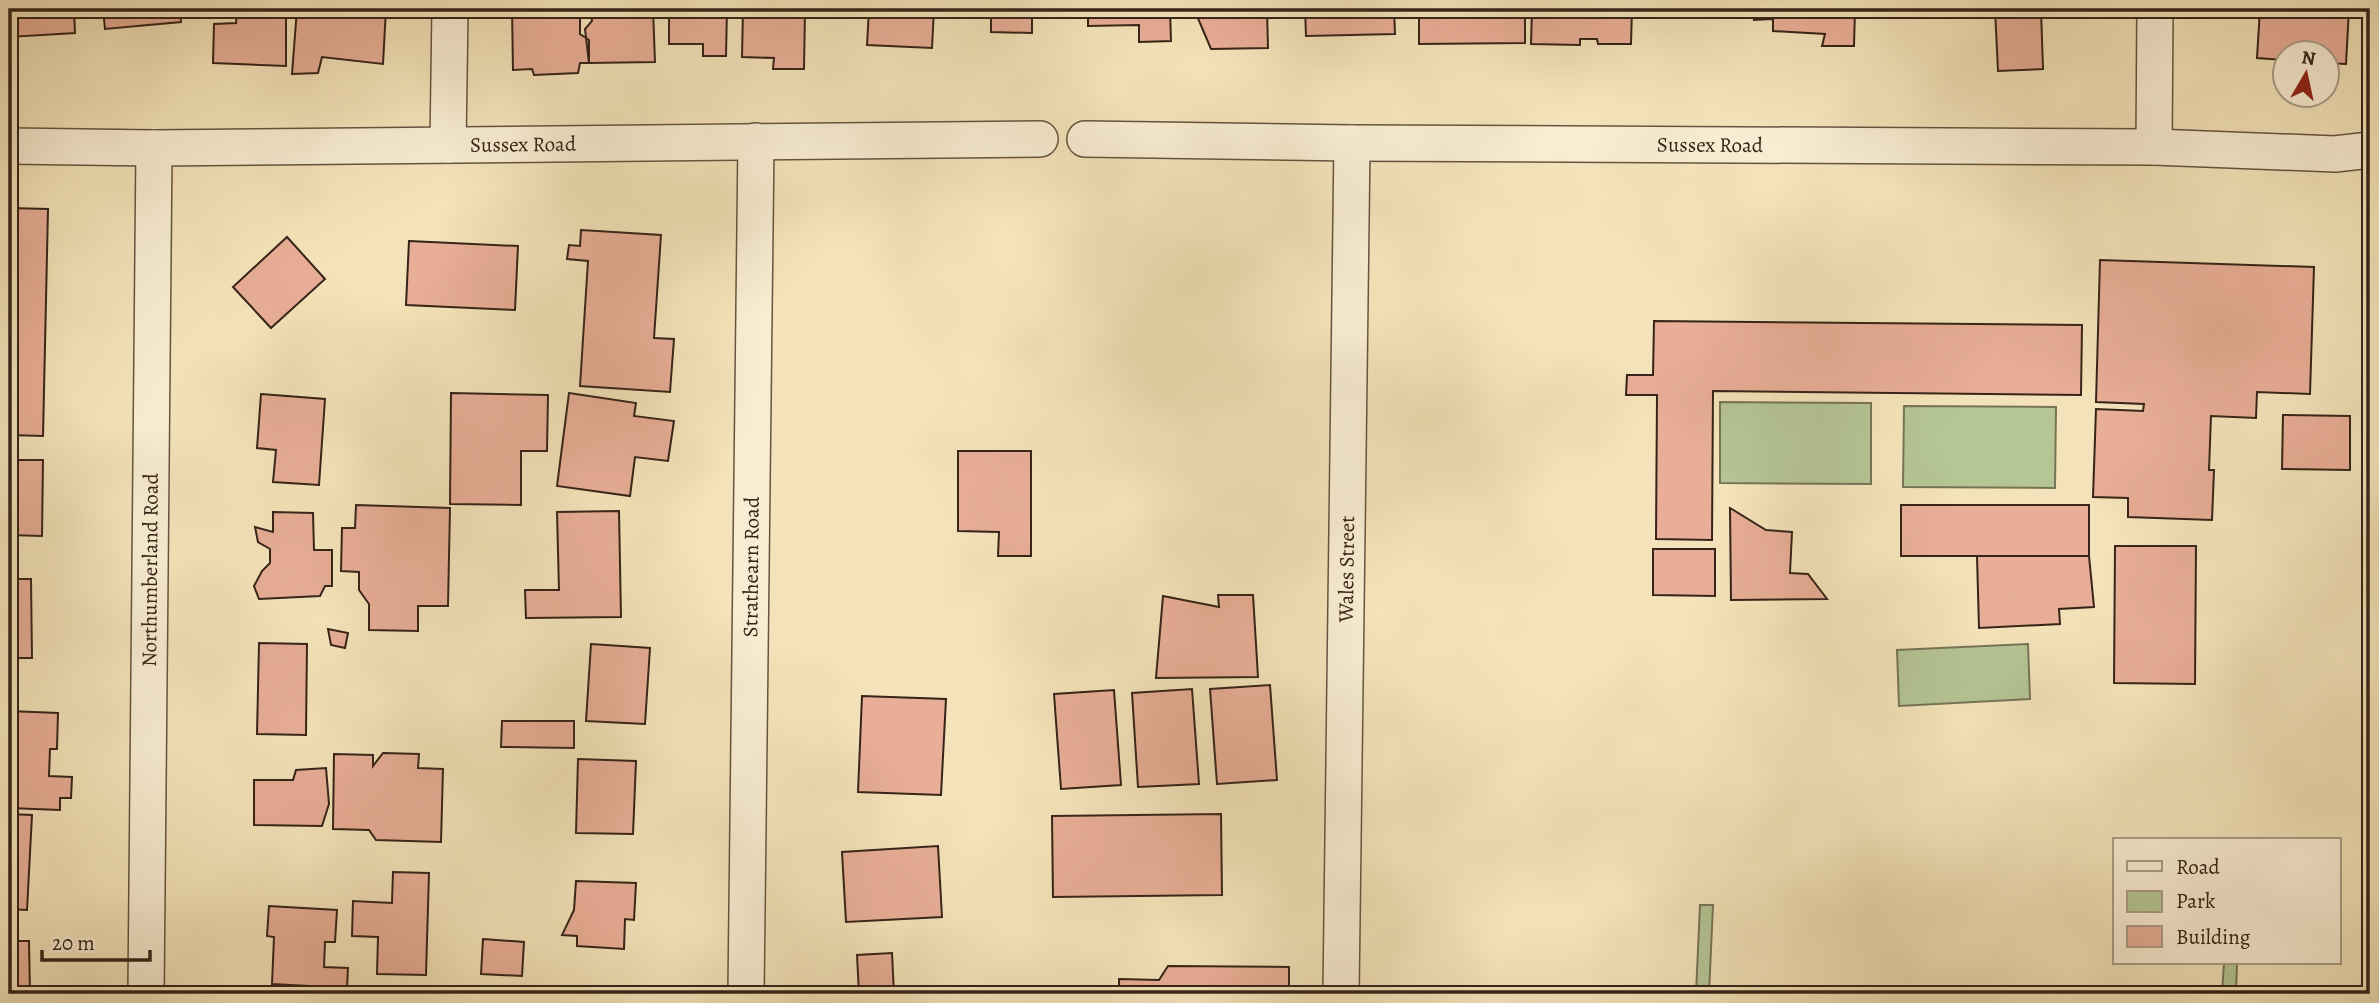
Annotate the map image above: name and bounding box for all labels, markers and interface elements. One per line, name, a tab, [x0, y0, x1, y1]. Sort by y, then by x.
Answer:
north arrow	[2270, 38, 2340, 108]
text: N	[2300, 44, 2318, 72]
street label: Sussex Road	[470, 130, 577, 159]
street label: Sussex Road	[1657, 131, 1764, 159]
street label: Northumberland Road	[135, 472, 165, 667]
street label: Strathearn Road	[736, 496, 766, 637]
street label: Wales Street	[1332, 516, 1361, 624]
legend	[2113, 838, 2340, 964]
text: Road	[2176, 853, 2220, 881]
text: Park	[2176, 887, 2216, 915]
scale bar	[42, 919, 150, 963]
text: Building	[2176, 923, 2251, 951]
text: 20 m	[52, 929, 95, 957]

